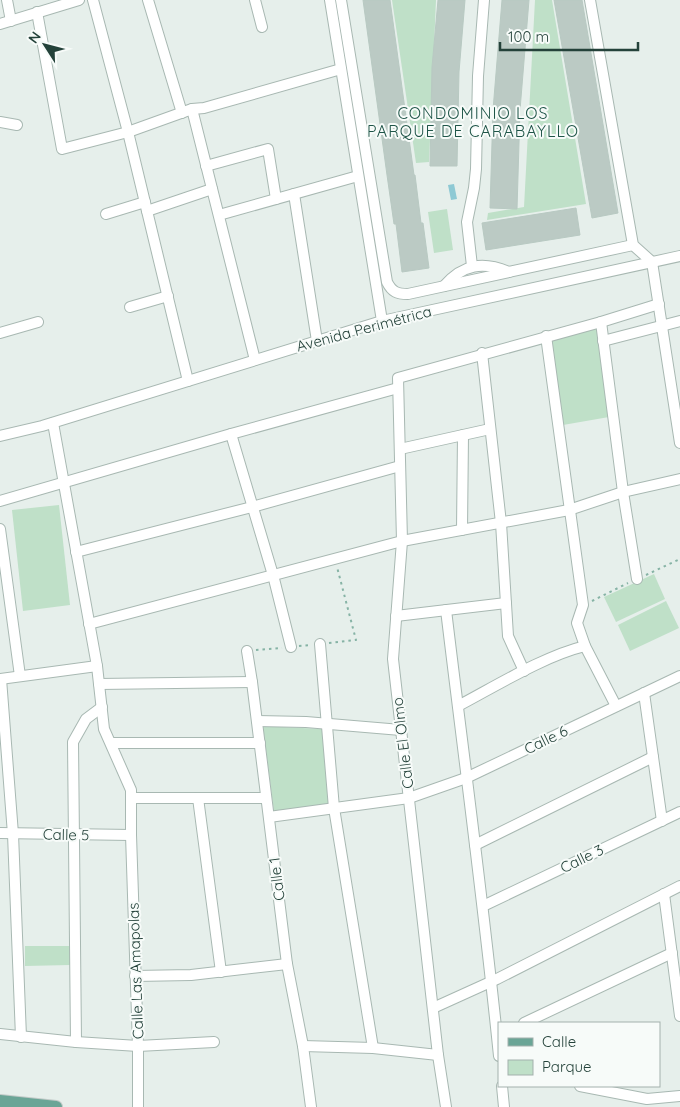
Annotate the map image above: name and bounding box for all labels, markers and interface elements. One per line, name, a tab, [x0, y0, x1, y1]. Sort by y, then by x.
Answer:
north arrow	[20, 20, 70, 70]
scale bar	[500, 20, 638, 52]
text: 100 m	[508, 27, 549, 46]
text: N	[24, 28, 45, 47]
district label: CONDOMINIO LOS PARQUE DE CARABAYLLO	[367, 103, 579, 141]
street label: Avenida Perimétrica	[294, 301, 434, 356]
street label: Calle El Olmo	[387, 696, 418, 790]
street label: Calle 6	[521, 721, 571, 758]
street label: Calle 5	[43, 825, 89, 844]
street label: Calle 3	[557, 840, 607, 877]
street label: Calle 1	[264, 856, 289, 902]
street label: Calle Las Amapolas	[124, 902, 147, 1040]
legend	[498, 1022, 660, 1087]
text: Calle	[542, 1032, 576, 1051]
text: Parque	[542, 1057, 592, 1076]

